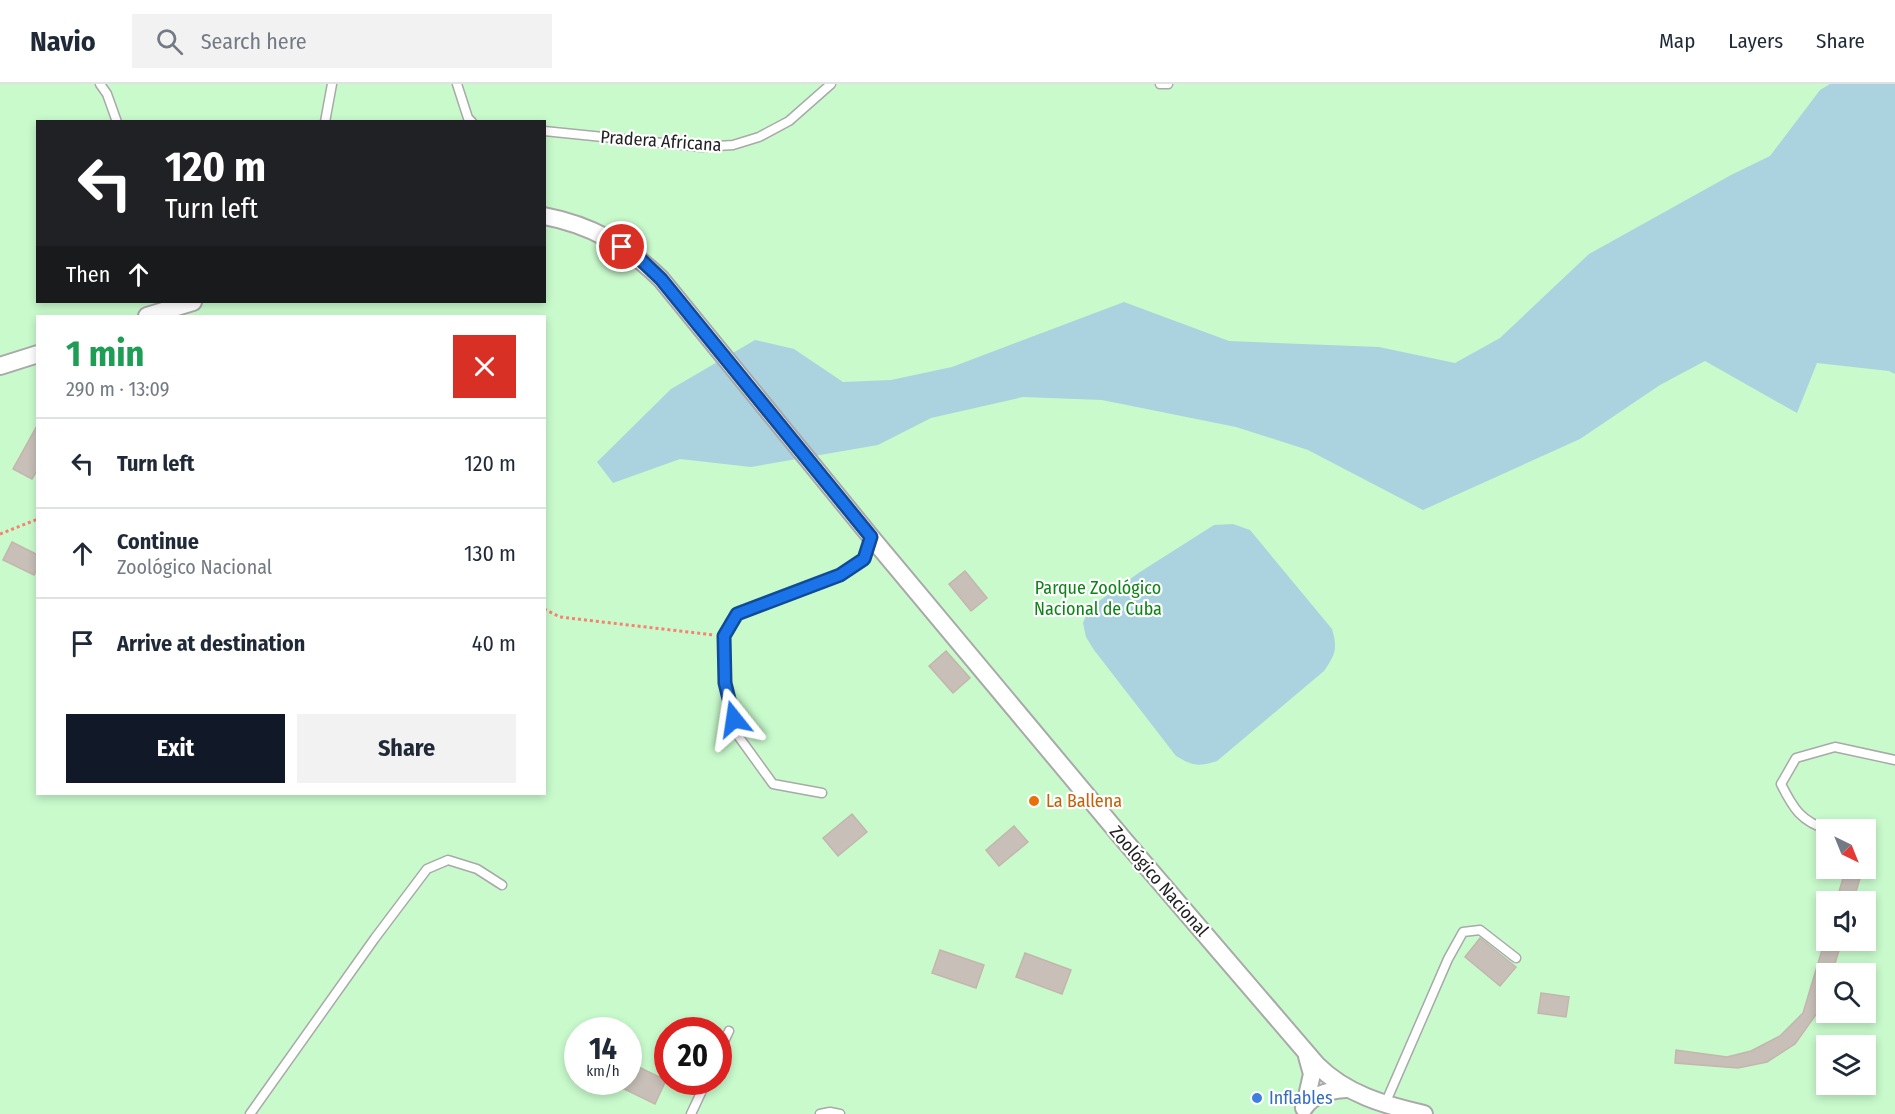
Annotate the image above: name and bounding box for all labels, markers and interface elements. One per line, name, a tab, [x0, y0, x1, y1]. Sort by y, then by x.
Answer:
search box	[132, 14, 552, 68]
text: Navio	[30, 25, 96, 58]
icon: search	[153, 25, 186, 58]
text: Search here	[201, 28, 307, 55]
text: Map	[1659, 28, 1695, 54]
text: Layers	[1728, 28, 1783, 54]
text: Share	[1816, 28, 1865, 54]
street label: Pradera Africana	[600, 126, 722, 156]
text: 120 m	[165, 142, 266, 192]
icon: left	[66, 144, 144, 222]
text: Turn left	[165, 193, 258, 225]
pin	[596, 221, 647, 272]
icon: arrive	[605, 230, 638, 263]
icon: ahead	[122, 258, 155, 291]
text: Then	[66, 261, 110, 288]
text: 1 min	[66, 332, 144, 376]
button: close	[453, 335, 516, 398]
text: 290 m · 13:09	[66, 377, 170, 401]
icon: left	[66, 447, 99, 480]
text: Turn left	[117, 450, 195, 477]
text: 120 m	[464, 450, 516, 477]
text: Continue	[117, 528, 199, 555]
icon: ahead	[66, 537, 99, 570]
text: 130 m	[464, 540, 516, 567]
text: Zoológico Nacional	[117, 555, 272, 579]
park label: Parque Zoológico Nacional de Cuba	[1034, 577, 1162, 620]
icon: arrive	[66, 627, 99, 660]
text: Arrive at destination	[117, 630, 305, 657]
text: 40 m	[472, 630, 516, 657]
position arrow	[702, 687, 766, 751]
button: Exit	[66, 714, 285, 783]
button: Share	[297, 714, 516, 783]
place label: La Ballena	[1046, 790, 1122, 812]
marker: La Ballena	[1027, 794, 1041, 808]
north arrow	[1816, 819, 1876, 879]
map controls	[1816, 819, 1876, 1095]
street label: Zoológico Nacional	[1105, 821, 1213, 941]
button: sound	[1816, 891, 1876, 951]
button: search	[1816, 963, 1876, 1023]
speed limit sign: 20	[654, 1017, 732, 1095]
text: 14	[589, 1031, 617, 1067]
button: layers	[1816, 1035, 1876, 1095]
text: km/h	[586, 1062, 620, 1080]
place label: Inflables	[1269, 1087, 1333, 1109]
marker: Inflables	[1250, 1091, 1264, 1105]

